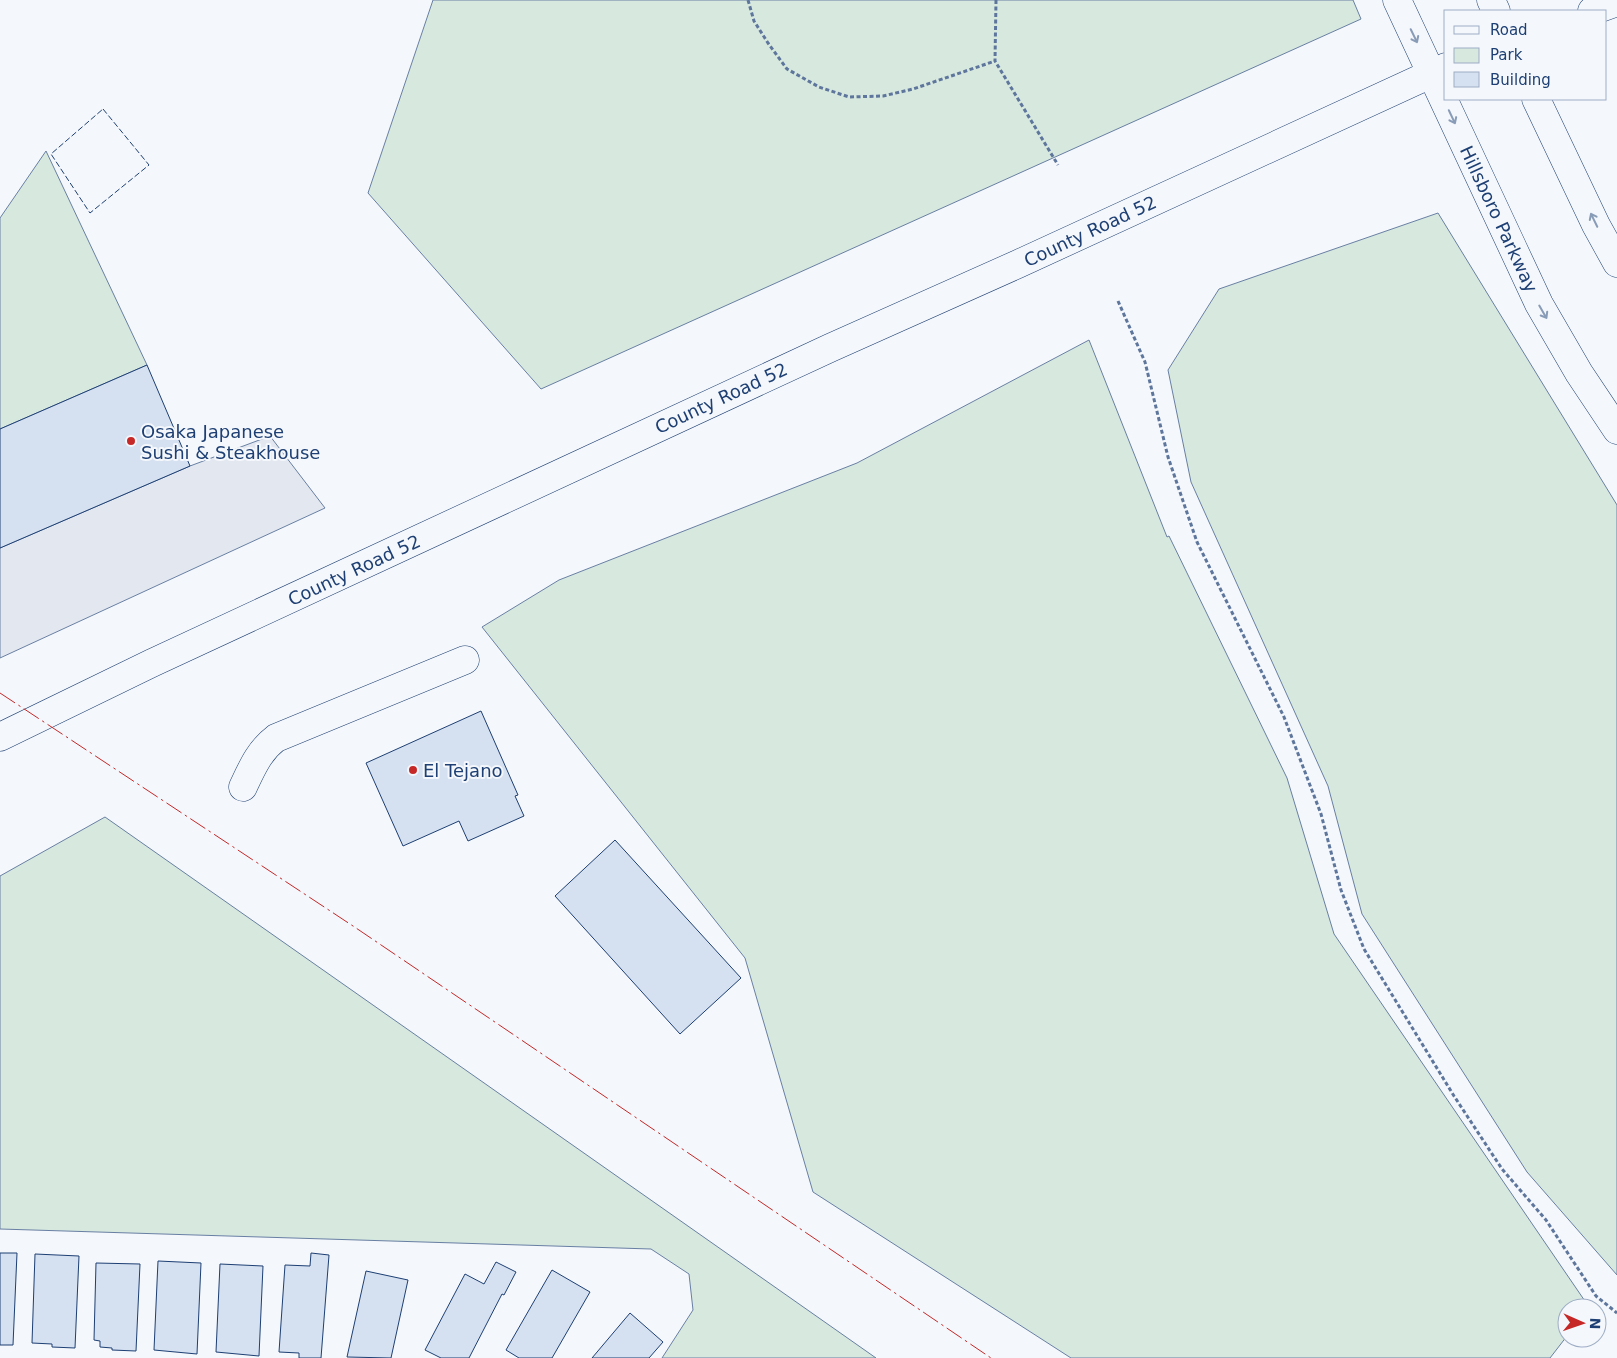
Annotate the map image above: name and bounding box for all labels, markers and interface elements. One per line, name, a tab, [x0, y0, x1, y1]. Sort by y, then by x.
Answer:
legend	[1444, 10, 1607, 100]
text: Road	[1490, 21, 1528, 39]
one-way arrow	[1410, 28, 1419, 43]
text: Park	[1490, 46, 1523, 64]
text: Building	[1490, 71, 1551, 89]
one-way arrow	[1448, 109, 1458, 124]
street label: Hillsboro Parkway	[1456, 142, 1542, 296]
street label: County Road 52	[1020, 191, 1160, 271]
one-way arrow	[1589, 213, 1598, 228]
one-way arrow	[1539, 304, 1549, 318]
street label: County Road 52	[651, 358, 791, 438]
place label: Osaka Japanese Sushi & Steakhouse	[141, 421, 320, 463]
marker: Osaka Japanese Sushi & Steakhouse	[125, 435, 137, 447]
street label: County Road 52	[284, 530, 424, 610]
place label: El Tejano	[423, 760, 503, 781]
marker: El Tejano	[407, 764, 419, 776]
north arrow	[1557, 1298, 1607, 1348]
text: N	[1587, 1317, 1603, 1330]

